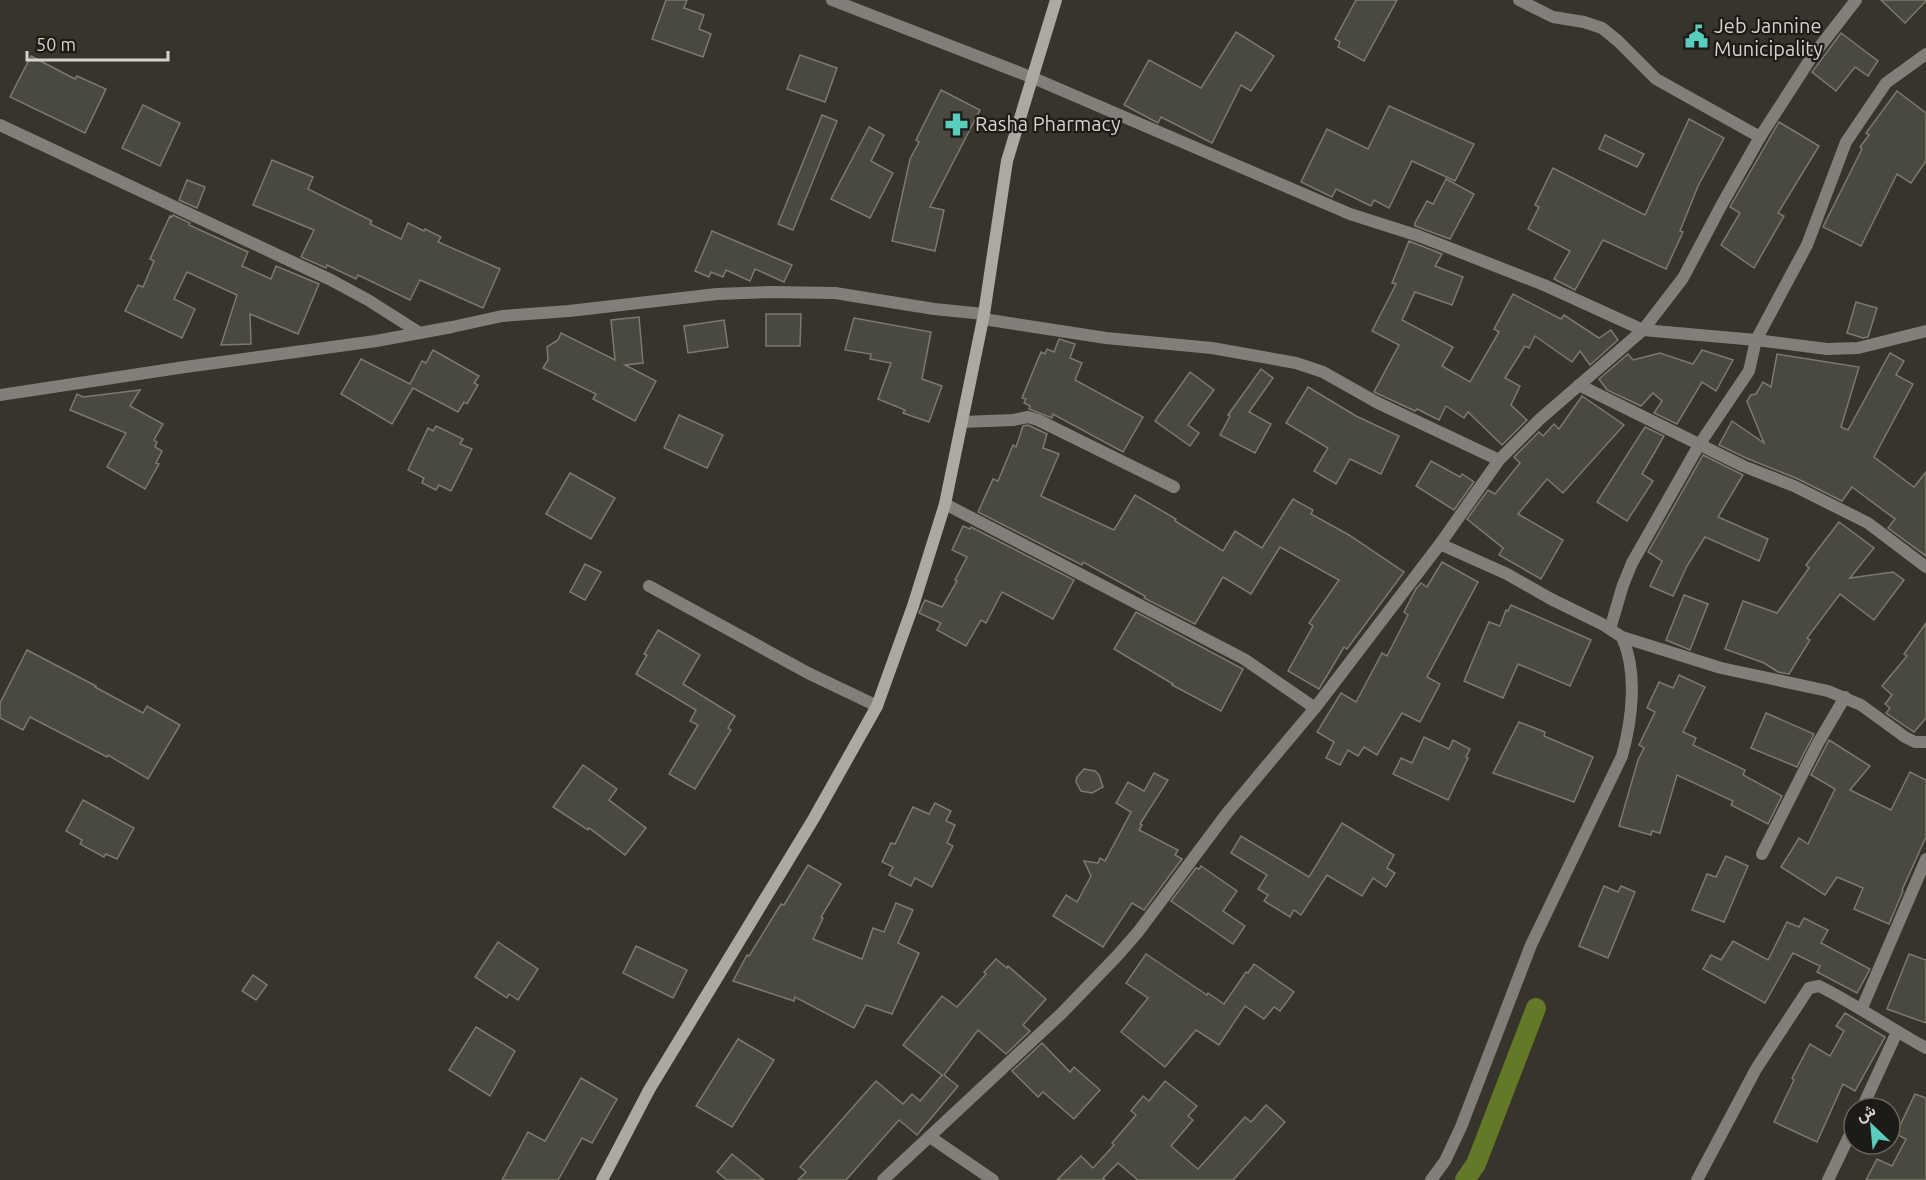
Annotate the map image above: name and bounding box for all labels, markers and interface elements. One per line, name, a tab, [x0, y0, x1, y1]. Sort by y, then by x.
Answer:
place label: Jeb Jannine Municipality	[1714, 14, 1823, 60]
scale bar	[27, 24, 168, 62]
public building icon: Jeb Jannine Municipality	[1683, 24, 1709, 50]
text: 50 m	[36, 34, 76, 54]
pharmacy icon: Rasha Pharmacy	[944, 111, 970, 137]
place label: Rasha Pharmacy	[975, 112, 1121, 135]
north arrow	[1842, 1096, 1902, 1156]
text: ش	[1853, 1100, 1878, 1126]

